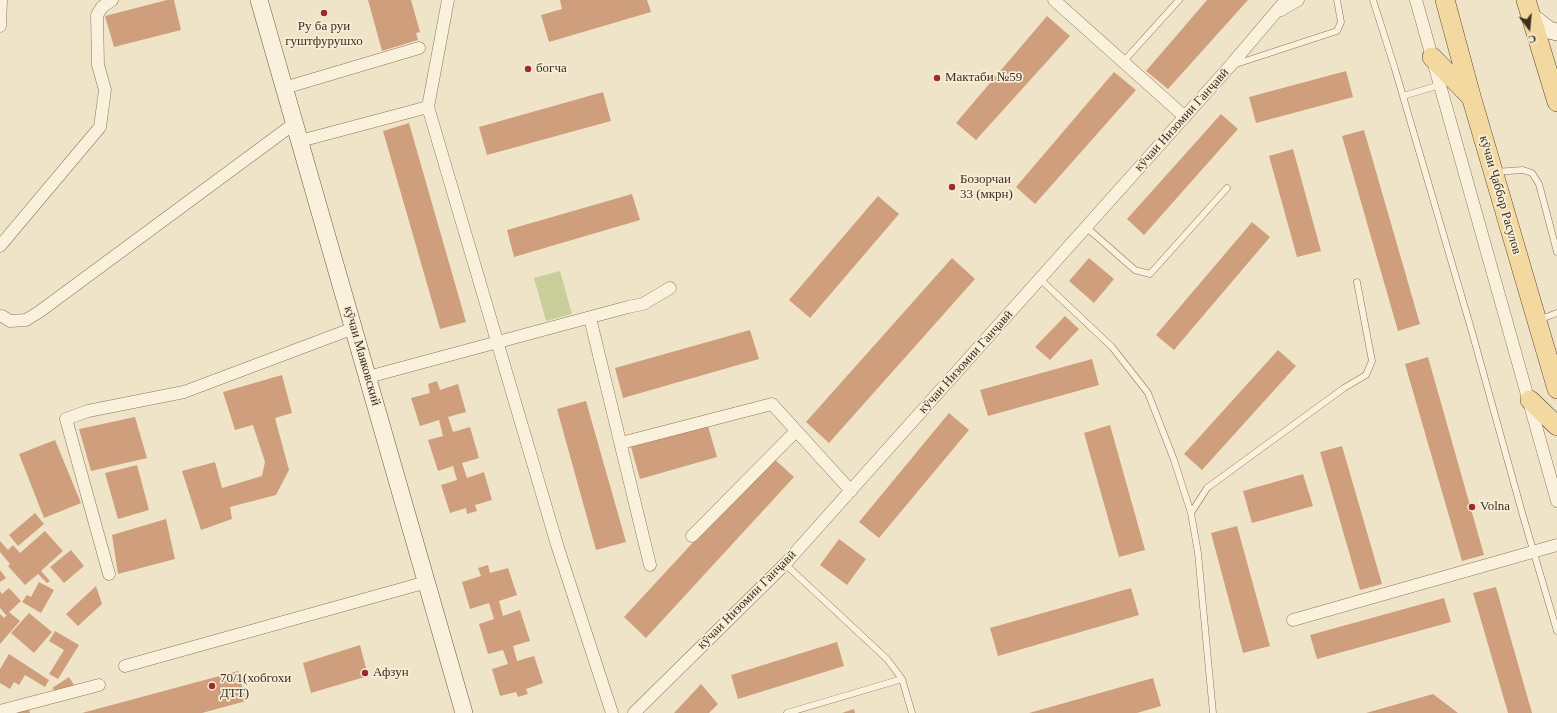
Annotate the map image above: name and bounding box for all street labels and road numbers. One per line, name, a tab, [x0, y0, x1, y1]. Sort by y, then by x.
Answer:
street label: кӯчаи Низомии Ганҷавӣ	[1131, 65, 1233, 175]
street label: кӯчаи Ҷаббор Расулов	[1476, 134, 1524, 256]
street label: кӯчаи Маяковский	[340, 304, 384, 408]
street label: кӯчаи Низомии Ганҷавӣ	[915, 307, 1017, 417]
street label: кӯчаи Низомии Ганҷавӣ	[694, 547, 800, 653]

